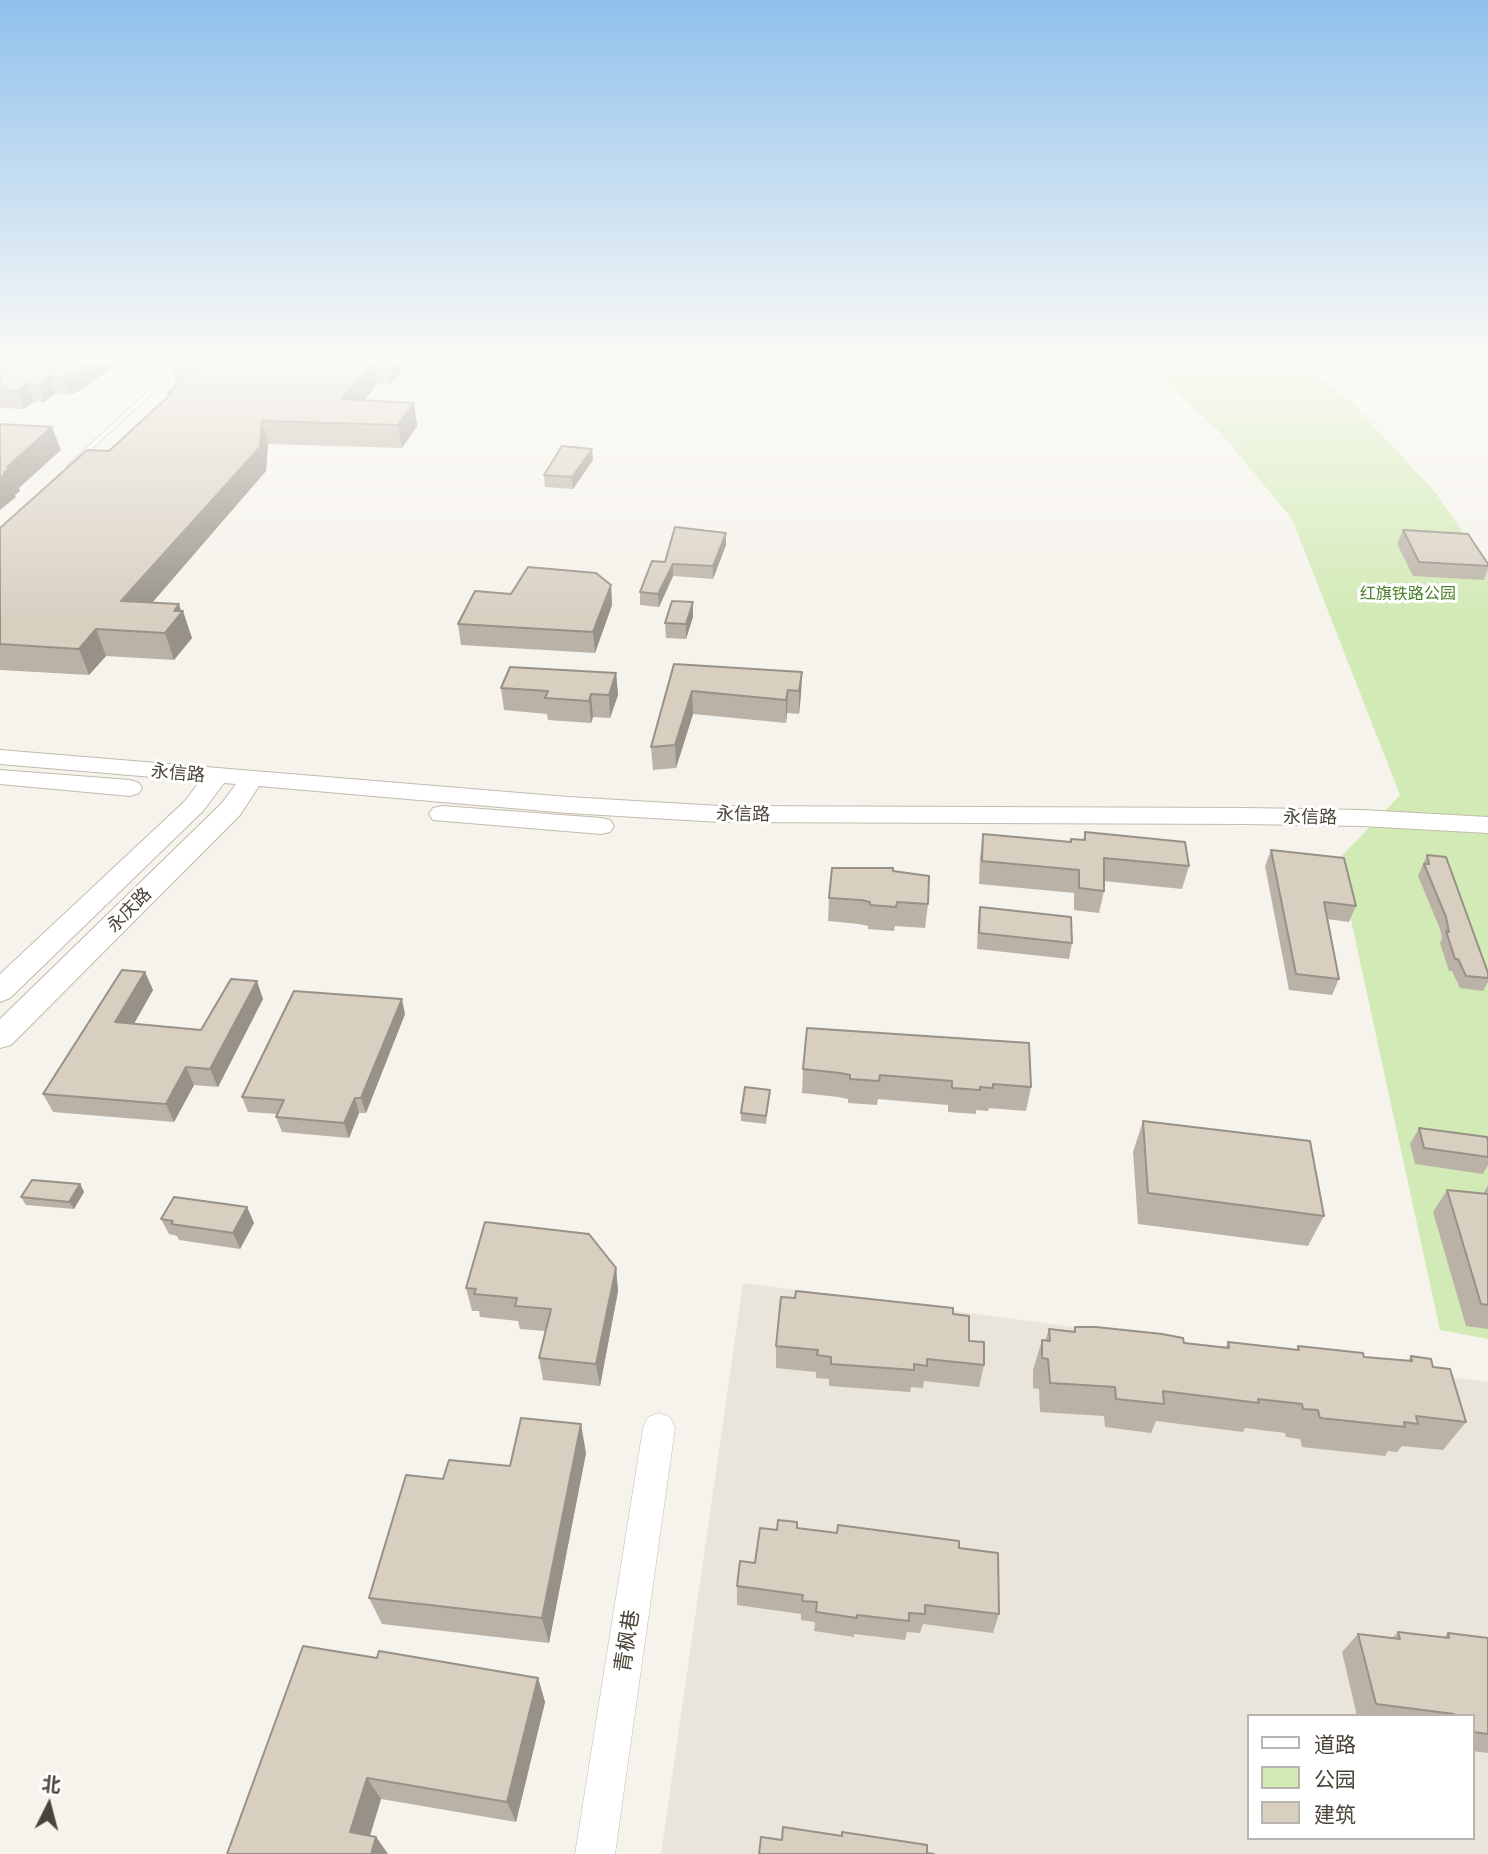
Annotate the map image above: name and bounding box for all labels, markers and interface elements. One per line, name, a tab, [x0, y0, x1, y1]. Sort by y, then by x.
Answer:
park label: 红旗铁路公园	[1360, 584, 1456, 604]
street label: 永信路	[150, 760, 206, 786]
street label: 永信路	[716, 803, 770, 825]
street label: 永信路	[1283, 806, 1337, 828]
street label: 永庆路	[102, 883, 156, 937]
street label: 青枫巷	[610, 1608, 644, 1674]
legend	[1246, 1714, 1474, 1840]
text: 道路	[1314, 1731, 1356, 1756]
text: 公园	[1314, 1766, 1356, 1791]
north arrow	[14, 1770, 84, 1840]
text: 北	[41, 1771, 62, 1796]
text: 建筑	[1314, 1801, 1356, 1826]

